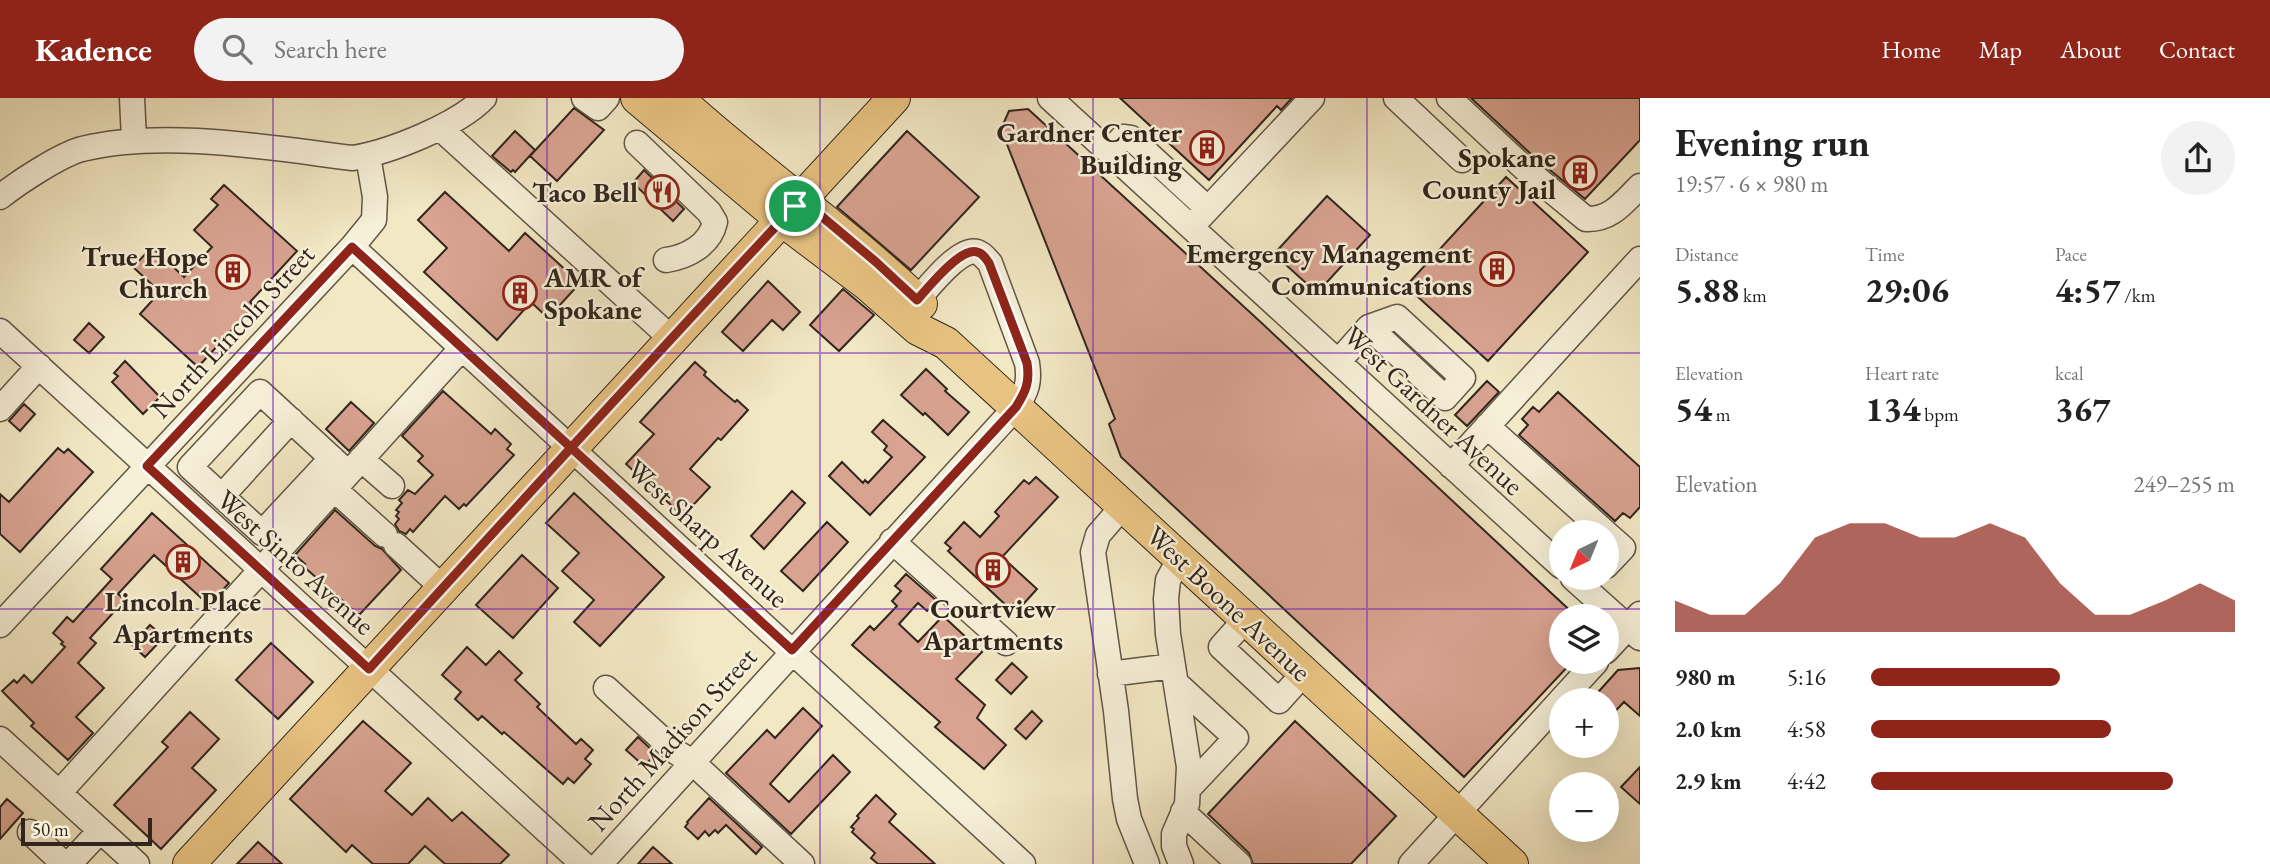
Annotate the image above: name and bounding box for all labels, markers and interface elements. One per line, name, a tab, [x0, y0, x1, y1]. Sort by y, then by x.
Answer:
search box	[194, 18, 684, 81]
text: Kadence	[35, 28, 152, 71]
icon: search	[218, 30, 256, 68]
text: Search here	[274, 32, 387, 66]
text: Home	[1881, 34, 1941, 65]
text: Map	[1979, 34, 2022, 65]
text: About	[2060, 34, 2121, 65]
text: Contact	[2159, 34, 2235, 65]
place label: Gardner Center Building	[996, 114, 1183, 182]
text: Evening run	[1675, 118, 1870, 167]
button: share	[2161, 121, 2235, 195]
building icon: Gardner Center Building	[1188, 129, 1226, 167]
place label: Spokane County Jail	[1422, 139, 1556, 207]
building icon: Spokane County Jail	[1561, 154, 1599, 192]
text: 19:57 · 6 × 980 m	[1675, 169, 1828, 199]
restaurant icon: Taco Bell	[643, 173, 681, 211]
place label: Taco Bell	[532, 174, 638, 210]
pin	[765, 176, 825, 236]
icon: arrive	[776, 187, 814, 225]
place label: Emergency Management Communications	[1186, 235, 1472, 303]
street label: North Lincoln Street	[142, 236, 322, 426]
place label: True Hope Church	[81, 238, 208, 306]
text: Distance	[1675, 242, 1738, 267]
text: Time	[1865, 242, 1905, 267]
text: Pace	[2055, 242, 2087, 267]
building icon: Emergency Management Communications	[1478, 250, 1516, 288]
building icon: True Hope Church	[214, 253, 252, 291]
place label: AMR of Spokane	[543, 259, 646, 327]
text: 5.88	[1675, 267, 1739, 312]
text: 29:06	[1865, 267, 1949, 312]
text: 4:57	[2055, 267, 2120, 312]
building icon: AMR of Spokane	[501, 274, 539, 312]
text: km	[1739, 283, 1767, 308]
text: /km	[2120, 283, 2156, 308]
street label: West Gardner Avenue	[1336, 317, 1532, 503]
text: Elevation	[1675, 361, 1743, 386]
text: Heart rate	[1865, 361, 1939, 386]
text: kcal	[2055, 361, 2084, 386]
text: 54	[1675, 386, 1712, 431]
text: 134	[1865, 386, 1921, 431]
text: 367	[2055, 386, 2111, 431]
text: m	[1712, 402, 1731, 427]
text: bpm	[1921, 402, 1959, 427]
street label: West Sharp Avenue	[620, 451, 797, 615]
text: Elevation	[1675, 469, 1758, 499]
text: 249–255 m	[2134, 469, 2235, 499]
street label: West Sinto Avenue	[209, 482, 383, 643]
street label: West Boone Avenue	[1139, 517, 1319, 689]
north arrow	[1549, 520, 1619, 590]
map controls	[1549, 520, 1619, 842]
building icon: Lincoln Place Apartments	[164, 543, 202, 581]
building icon: Courtview Apartments	[974, 551, 1012, 589]
place label: Lincoln Place Apartments	[105, 583, 261, 651]
place label: Courtview Apartments	[922, 590, 1063, 658]
button: layers	[1549, 604, 1619, 674]
street label: North Madison Street	[580, 639, 764, 839]
text: 980 m	[1675, 662, 1736, 692]
text: 5:16	[1787, 662, 1826, 692]
button: +	[1549, 688, 1619, 758]
text: 2.0 km	[1675, 714, 1742, 744]
text: 4:58	[1787, 714, 1826, 744]
text: 2.9 km	[1675, 766, 1742, 796]
text: 4:42	[1787, 766, 1826, 796]
button: −	[1549, 772, 1619, 842]
scale bar	[21, 815, 152, 847]
text: 50 m	[32, 817, 69, 842]

